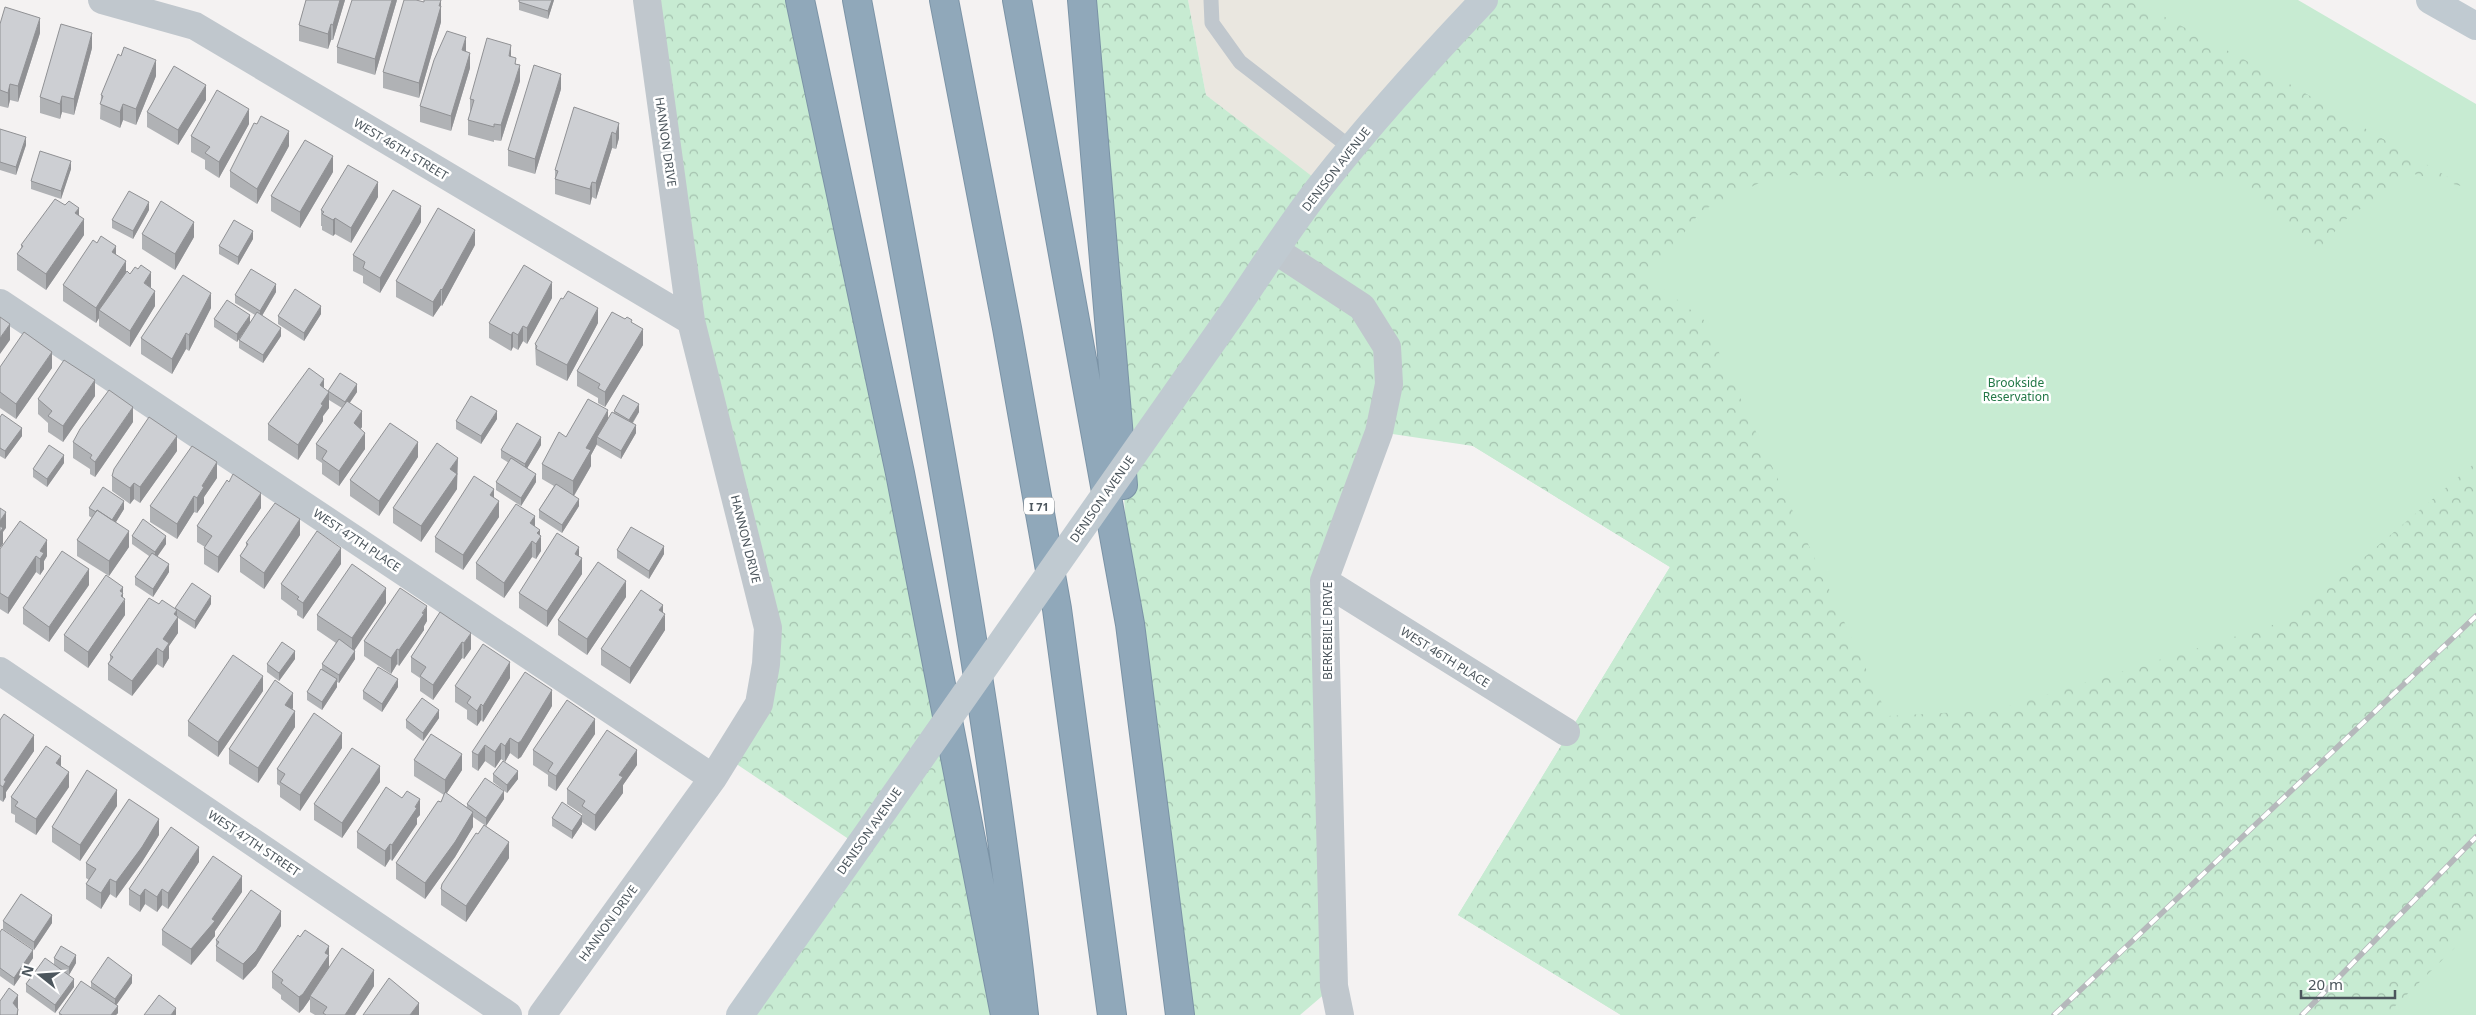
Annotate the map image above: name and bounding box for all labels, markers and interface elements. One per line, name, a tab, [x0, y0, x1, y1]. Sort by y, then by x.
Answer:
street label: HANNON DRIVE	[651, 96, 681, 188]
street label: WEST 46TH STREET	[351, 114, 452, 184]
street label: DENISON AVENUE	[1298, 123, 1374, 215]
park label: Brookside Reservation	[1983, 374, 2049, 405]
street label: DENISON AVENUE	[1066, 452, 1138, 546]
street label: HANNON DRIVE	[727, 493, 765, 585]
road number: I 71	[1024, 498, 1054, 514]
street label: WEST 47TH PLACE	[310, 504, 404, 576]
street label: BERKEBILE DRIVE	[1319, 582, 1336, 680]
street label: WEST 46TH PLACE	[1397, 623, 1493, 691]
street label: DENISON AVENUE	[833, 784, 905, 878]
street label: WEST 47TH STREET	[205, 806, 304, 880]
street label: HANNON DRIVE	[575, 881, 641, 965]
north arrow	[15, 950, 65, 1000]
text: N	[16, 963, 38, 979]
scale bar	[2301, 968, 2395, 1000]
text: 20 m	[2308, 974, 2343, 994]

